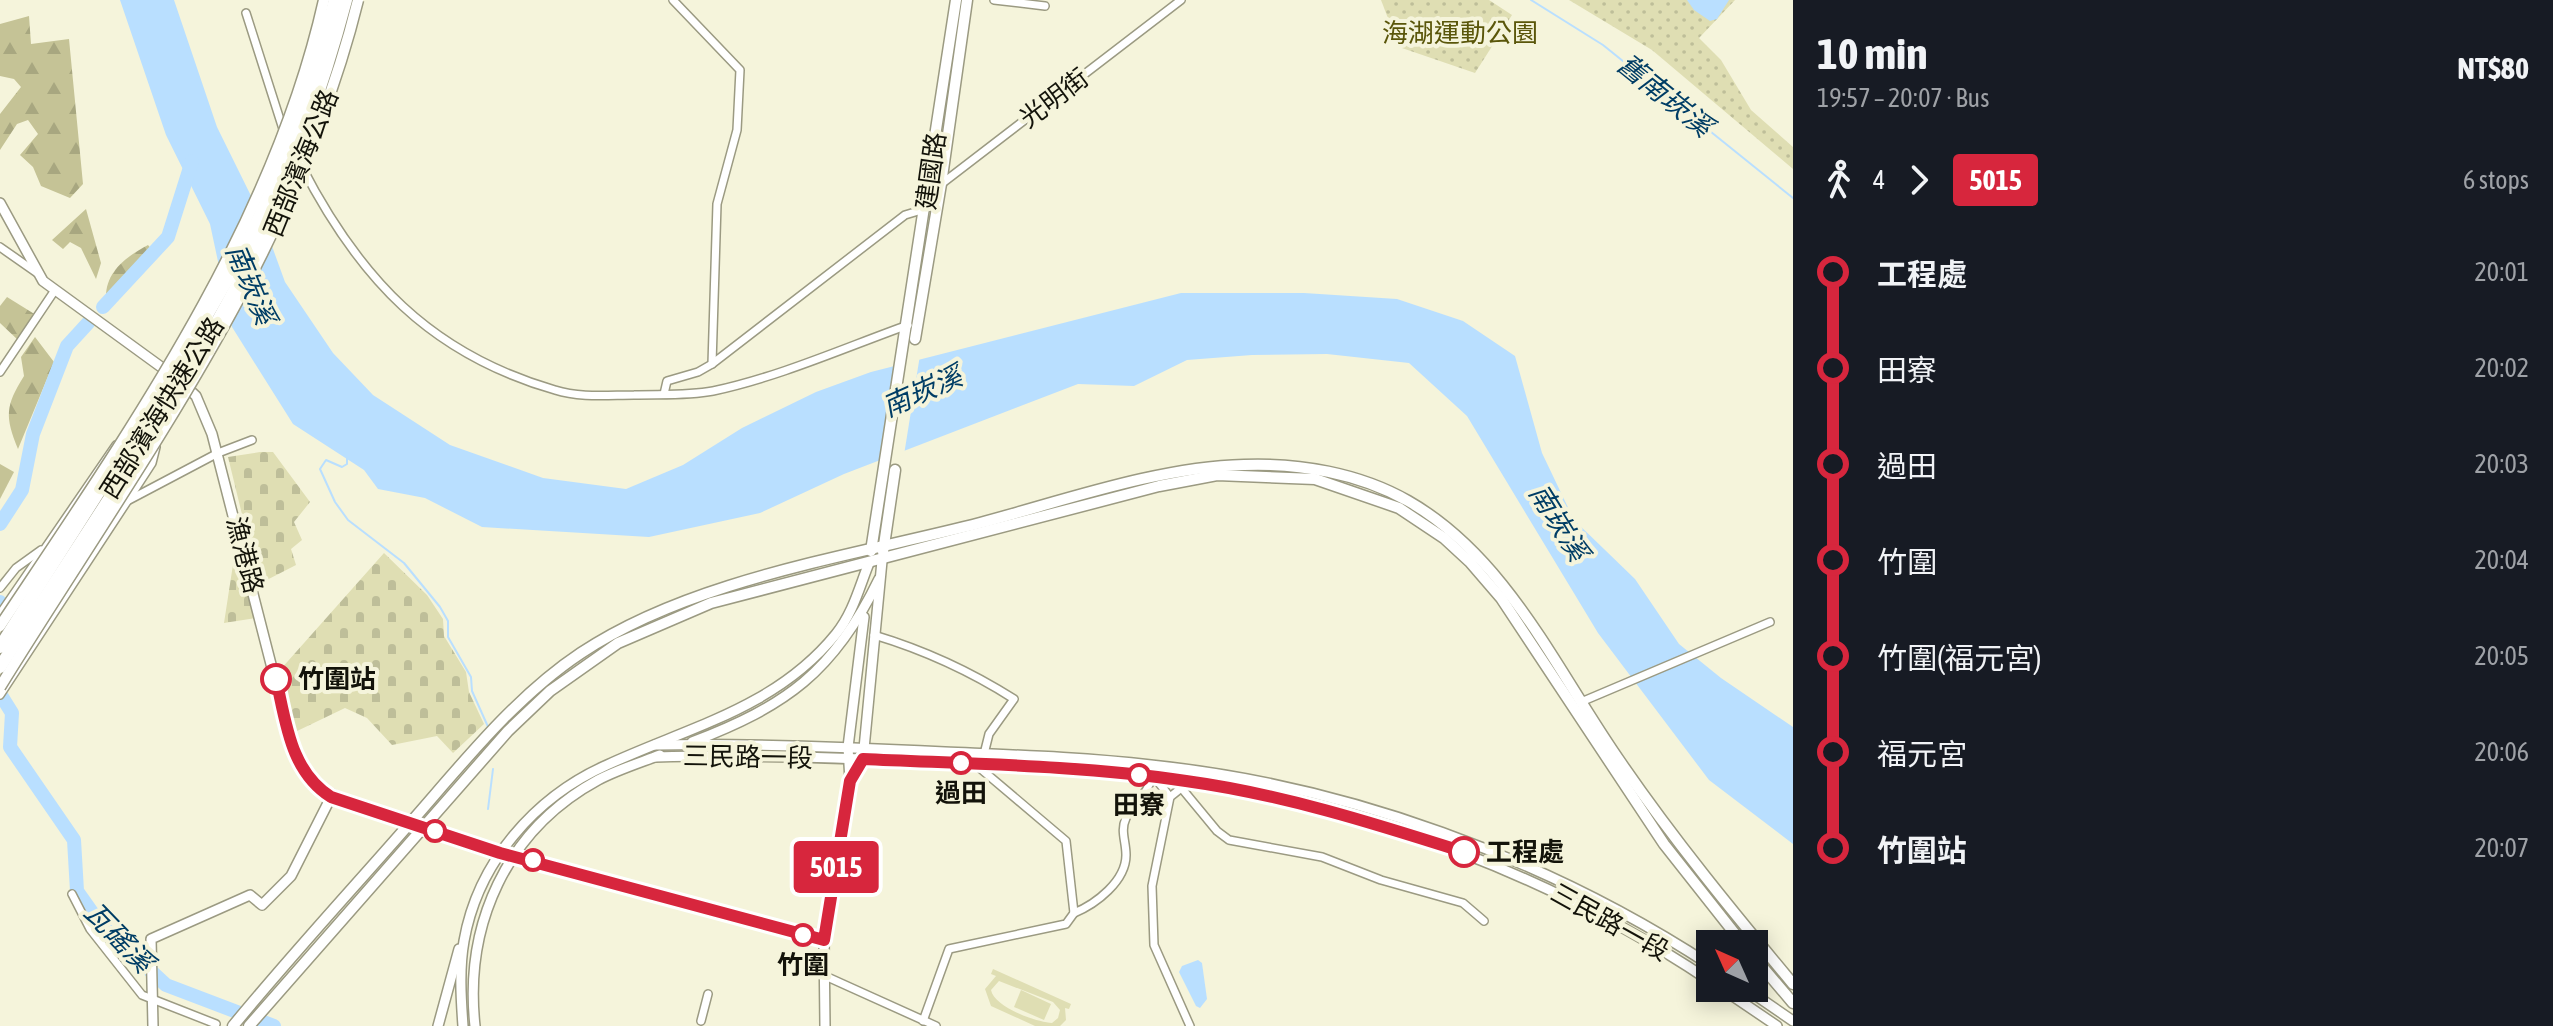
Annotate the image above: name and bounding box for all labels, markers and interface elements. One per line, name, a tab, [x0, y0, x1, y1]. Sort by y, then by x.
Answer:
park label: 海湖運動公園	[1382, 18, 1538, 48]
text: 10 min	[1817, 28, 1928, 78]
water label: 舊南崁溪	[1611, 47, 1722, 145]
text: NT$80	[2457, 51, 2529, 85]
street label: 光明街	[1014, 63, 1094, 133]
text: 19:57 – 20:07 · Bus	[1817, 83, 1989, 113]
street label: 西部濱海公路	[258, 85, 344, 241]
street label: 建國路	[911, 130, 951, 212]
icon: walk	[1817, 158, 1861, 202]
icon: forward	[1897, 158, 1941, 202]
text: 5015	[1969, 164, 2022, 196]
text: 4	[1873, 165, 1885, 195]
text: 6 stops	[2463, 165, 2529, 195]
water label: 南崁溪	[220, 239, 284, 333]
text: 工程處	[1877, 257, 1967, 291]
text: 20:01	[2474, 257, 2529, 287]
street label: 西部濱海快速公路	[94, 312, 230, 504]
text: 田寮	[1877, 353, 1937, 387]
text: 20:02	[2474, 353, 2529, 383]
water label: 南崁溪	[877, 358, 971, 423]
text: 過田	[1877, 449, 1937, 483]
text: 20:03	[2474, 449, 2529, 479]
water label: 南崁溪	[1523, 478, 1597, 569]
street label: 漁港路	[221, 514, 269, 596]
text: 竹圍	[1877, 545, 1937, 579]
text: 20:04	[2474, 545, 2529, 575]
text: 竹圍(福元宮)	[1877, 641, 2041, 675]
text: 20:05	[2474, 641, 2529, 671]
marker: 竹圍站	[261, 664, 291, 694]
place label: 竹圍站	[298, 664, 376, 694]
text: 福元宮	[1877, 737, 1967, 771]
text: 20:06	[2474, 737, 2529, 767]
street label: 三民路一段	[683, 741, 813, 773]
marker: 過田	[950, 752, 972, 774]
marker: 田寮	[1128, 764, 1150, 786]
place label: 過田	[935, 778, 987, 808]
place label: 田寮	[1113, 790, 1165, 820]
unlabelled marker	[424, 820, 446, 842]
text: 竹圍站	[1877, 833, 1967, 867]
text: 20:07	[2474, 833, 2529, 863]
marker: 工程處	[1449, 837, 1479, 867]
place label: 工程處	[1486, 837, 1564, 867]
line badge: 5015	[780, 841, 892, 893]
unlabelled marker	[522, 849, 544, 871]
text: 5015	[810, 851, 862, 883]
street label: 三民路一段	[1546, 877, 1674, 967]
water label: 瓦磘溪	[78, 896, 162, 981]
marker: 竹圍	[792, 924, 814, 946]
north arrow	[1696, 930, 1768, 1002]
map controls	[1696, 930, 1768, 1002]
place label: 竹圍	[777, 950, 829, 980]

